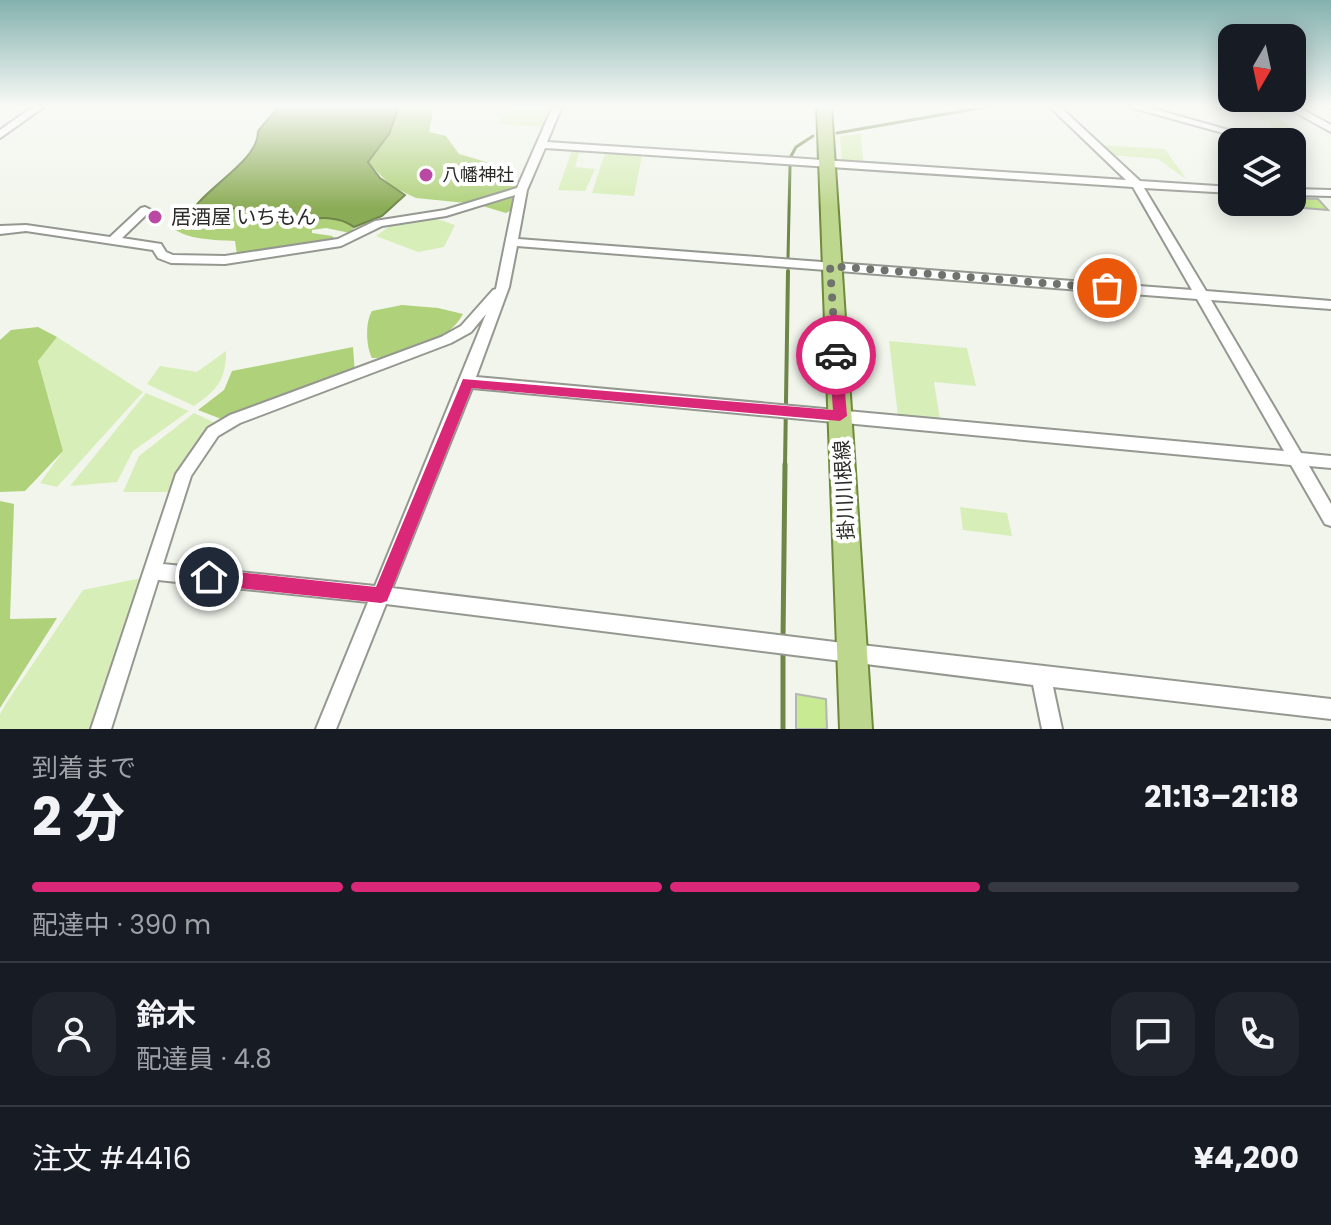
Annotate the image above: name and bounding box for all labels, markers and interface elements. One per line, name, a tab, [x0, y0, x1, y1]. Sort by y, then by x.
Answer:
north arrow	[1218, 24, 1306, 112]
map controls	[1218, 24, 1306, 216]
button: layers	[1218, 128, 1306, 216]
place label: 八幡神社	[442, 162, 514, 187]
marker: 八幡神社	[417, 166, 435, 184]
place label: 居酒屋 いちもん	[171, 203, 316, 231]
marker: 居酒屋 いちもん	[146, 208, 164, 226]
pin	[1073, 254, 1141, 322]
icon: bag	[1085, 266, 1129, 310]
courier	[796, 315, 876, 395]
icon: car	[814, 333, 858, 377]
street label: 掛川川根線	[827, 439, 861, 541]
pin	[175, 543, 243, 611]
icon: home	[187, 555, 231, 599]
text: 到着まで	[32, 750, 136, 786]
text: 21:13–21:18	[1144, 775, 1299, 818]
text: 2 分	[32, 781, 125, 854]
text: 配達中 · 390 m	[32, 907, 211, 943]
button: person	[32, 992, 116, 1076]
button: chat	[1111, 992, 1195, 1076]
button: phone	[1215, 992, 1299, 1076]
text: 鈴木	[136, 993, 196, 1036]
text: 配達員 · 4.8	[136, 1041, 272, 1077]
text: ¥4,200	[1194, 1136, 1299, 1179]
text: 注文 #4416	[32, 1137, 192, 1180]

